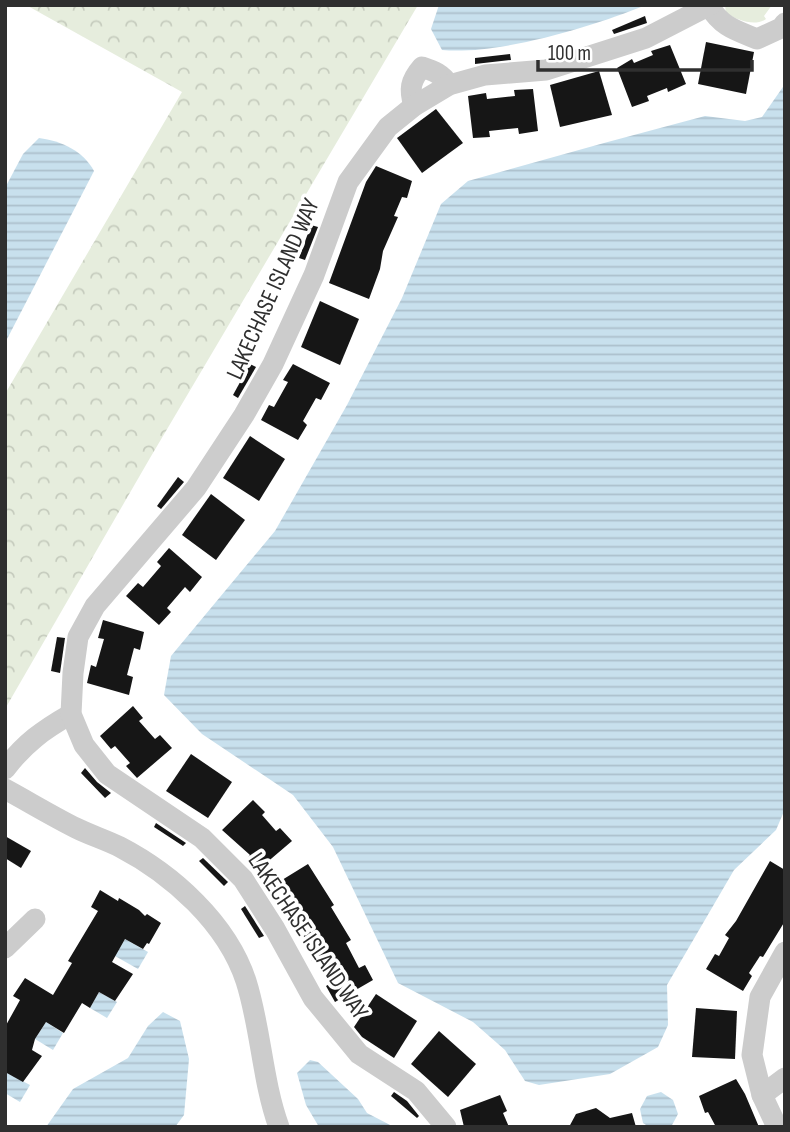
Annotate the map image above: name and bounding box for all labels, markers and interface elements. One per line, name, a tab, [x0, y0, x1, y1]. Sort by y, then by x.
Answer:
scale bar	[538, 28, 752, 72]
text: 100 m	[548, 41, 591, 66]
street label: LAKECHASE ISLAND WAY	[220, 194, 326, 384]
street label: LAKECHASE ISLAND WAY	[242, 847, 374, 1025]

